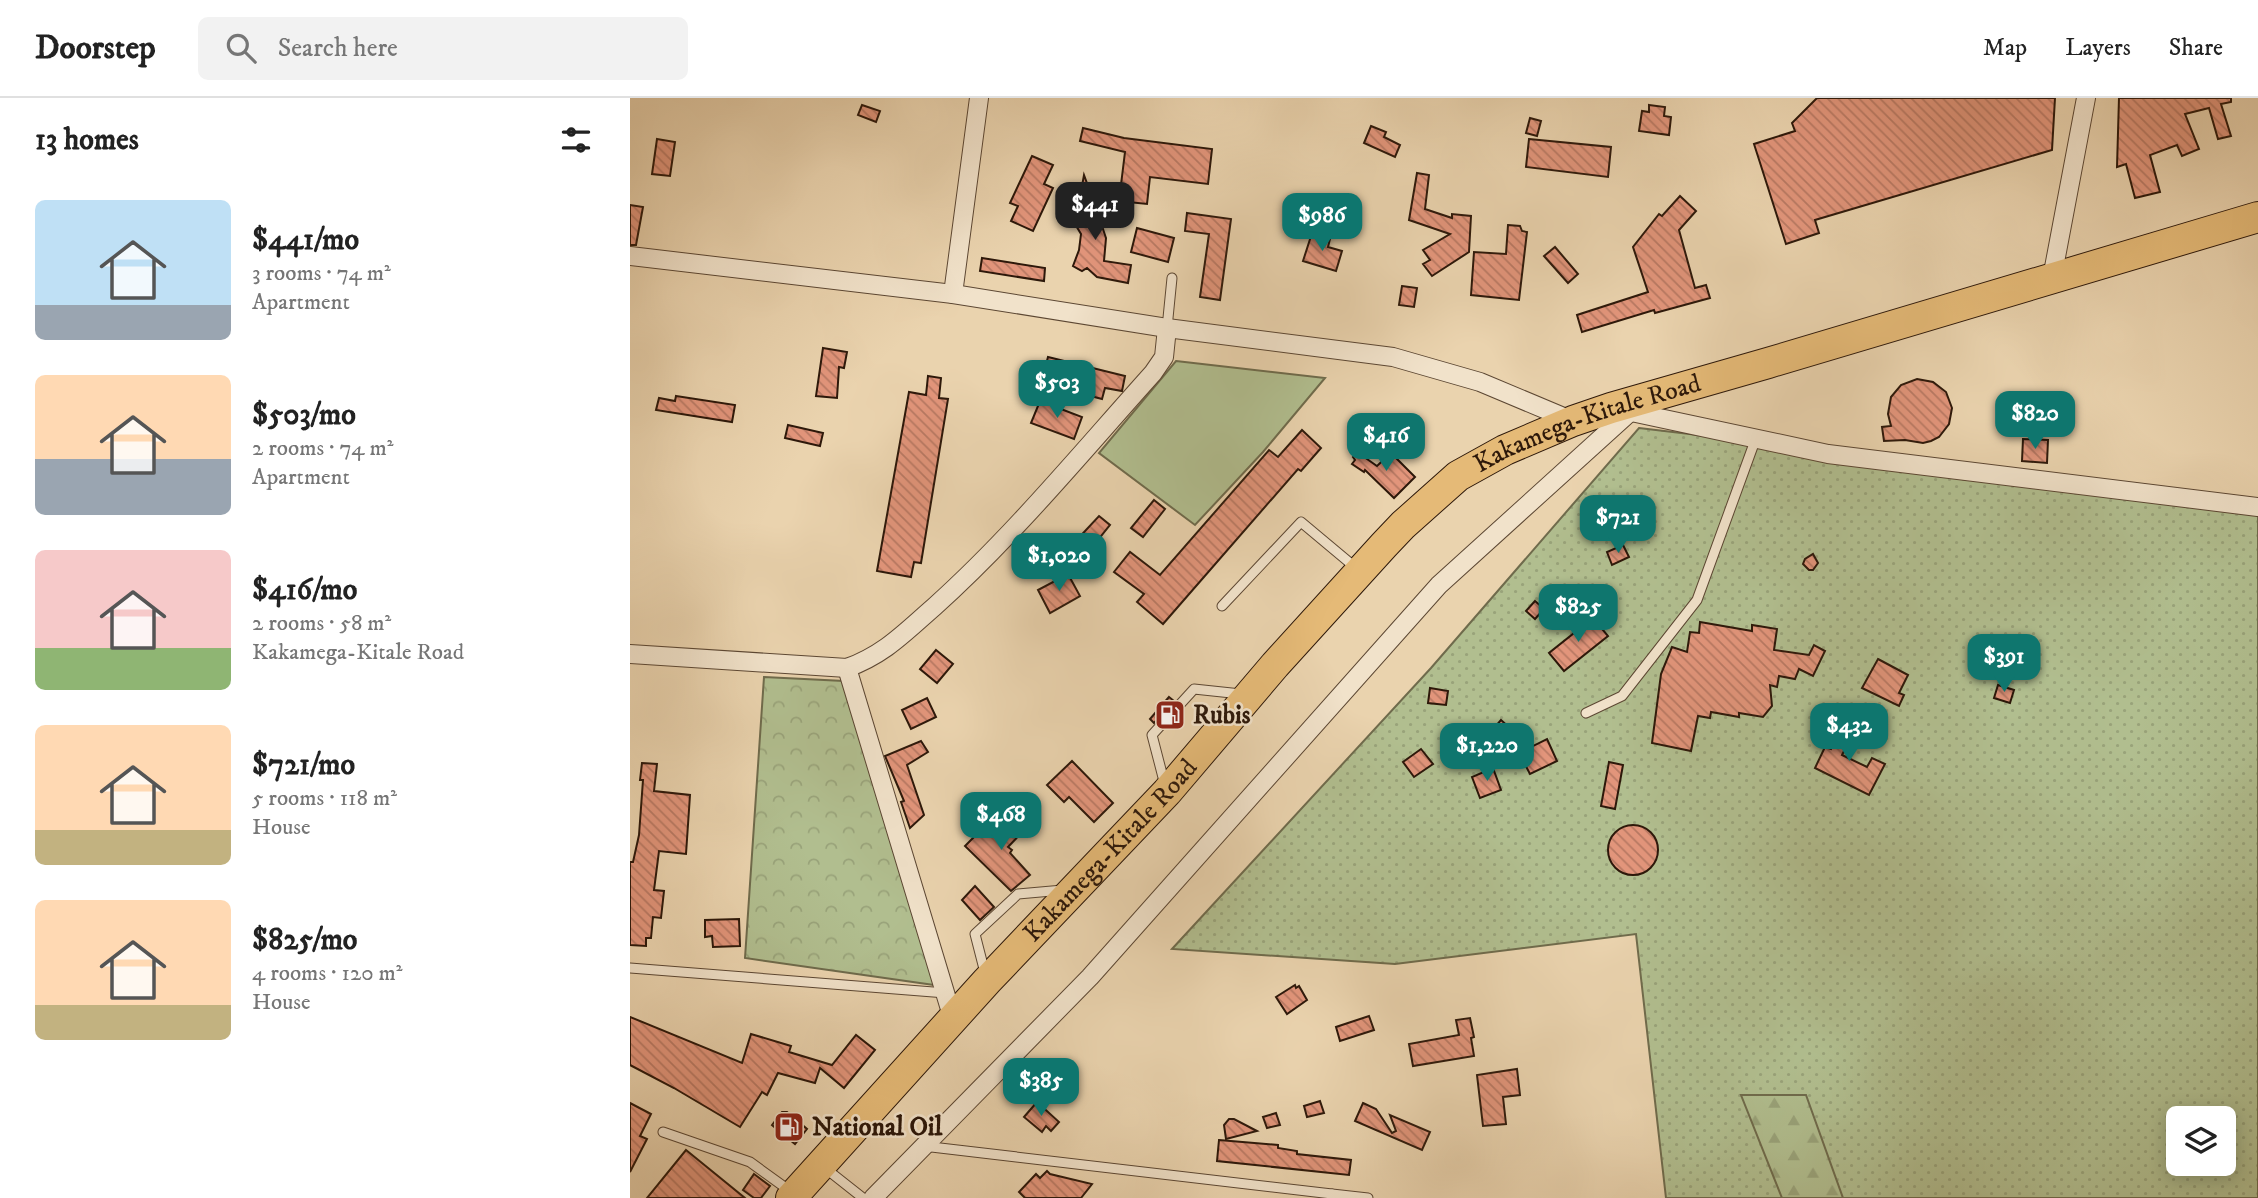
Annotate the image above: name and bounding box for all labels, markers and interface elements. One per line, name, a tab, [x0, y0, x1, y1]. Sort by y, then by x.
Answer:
search box	[198, 17, 688, 80]
text: Doorstep	[35, 28, 156, 69]
icon: search	[222, 29, 260, 67]
text: Search here	[278, 32, 398, 65]
text: Map	[1983, 33, 2027, 63]
text: Layers	[2065, 33, 2131, 63]
text: Share	[2169, 33, 2223, 63]
icon: filters	[557, 121, 595, 159]
text: 13 homes	[35, 122, 139, 159]
pin: $441	[1054, 183, 1136, 242]
text: $441	[1071, 190, 1119, 219]
pin: $986	[1281, 194, 1363, 253]
text: $986	[1298, 201, 1346, 230]
text: $441/mo	[252, 222, 359, 259]
icon: home	[91, 228, 175, 312]
text: 3 rooms · 74 m²	[252, 259, 391, 288]
text: Apartment	[252, 288, 350, 317]
pin: $503	[1016, 360, 1098, 420]
street label: Kakamega-Kitale Road	[1468, 367, 1705, 481]
text: $503	[1035, 368, 1079, 397]
pin: $820	[1994, 392, 2076, 451]
text: $503/mo	[252, 397, 356, 434]
text: $820	[2011, 399, 2059, 428]
icon: home	[91, 403, 175, 487]
pin: $416	[1345, 414, 1427, 473]
text: $416	[1363, 421, 1409, 450]
text: 2 rooms · 74 m²	[252, 434, 393, 463]
text: Apartment	[252, 463, 350, 492]
pin: $721	[1577, 496, 1659, 555]
text: $721	[1596, 503, 1640, 532]
pin: $1,020	[1002, 533, 1116, 593]
text: $1,020	[1027, 541, 1091, 570]
text: $416/mo	[252, 572, 357, 609]
icon: home	[91, 578, 175, 662]
pin: $825	[1537, 584, 1619, 644]
text: $825	[1555, 592, 1601, 621]
text: 2 rooms · 58 m²	[252, 609, 391, 638]
pin: $391	[1963, 634, 2045, 694]
text: Kakamega-Kitale Road	[252, 638, 464, 667]
text: $391	[1984, 642, 2024, 671]
fuel station icon: Rubis	[1153, 698, 1187, 732]
place label: Rubis	[1193, 699, 1251, 732]
pin: $432	[1808, 704, 1890, 763]
text: $432	[1826, 711, 1872, 740]
pin: $1,220	[1430, 724, 1544, 783]
text: $1,220	[1456, 731, 1518, 760]
text: $721/mo	[252, 747, 355, 784]
street label: Kakamega-Kitale Road	[1016, 752, 1205, 949]
icon: home	[91, 753, 175, 837]
text: 5 rooms · 118 m²	[252, 784, 397, 813]
pin: $468	[960, 792, 1042, 852]
text: $468	[976, 800, 1026, 829]
text: House	[252, 813, 310, 842]
text: $825/mo	[252, 922, 357, 959]
icon: home	[91, 928, 175, 1012]
text: 4 rooms · 120 m²	[252, 959, 403, 988]
text: House	[252, 988, 310, 1017]
pin: $385	[1000, 1058, 1082, 1118]
text: $385	[1019, 1066, 1063, 1095]
map controls	[2166, 1106, 2236, 1176]
button: layers	[2166, 1106, 2236, 1176]
fuel station icon: National Oil	[772, 1110, 806, 1144]
place label: National Oil	[812, 1111, 944, 1144]

